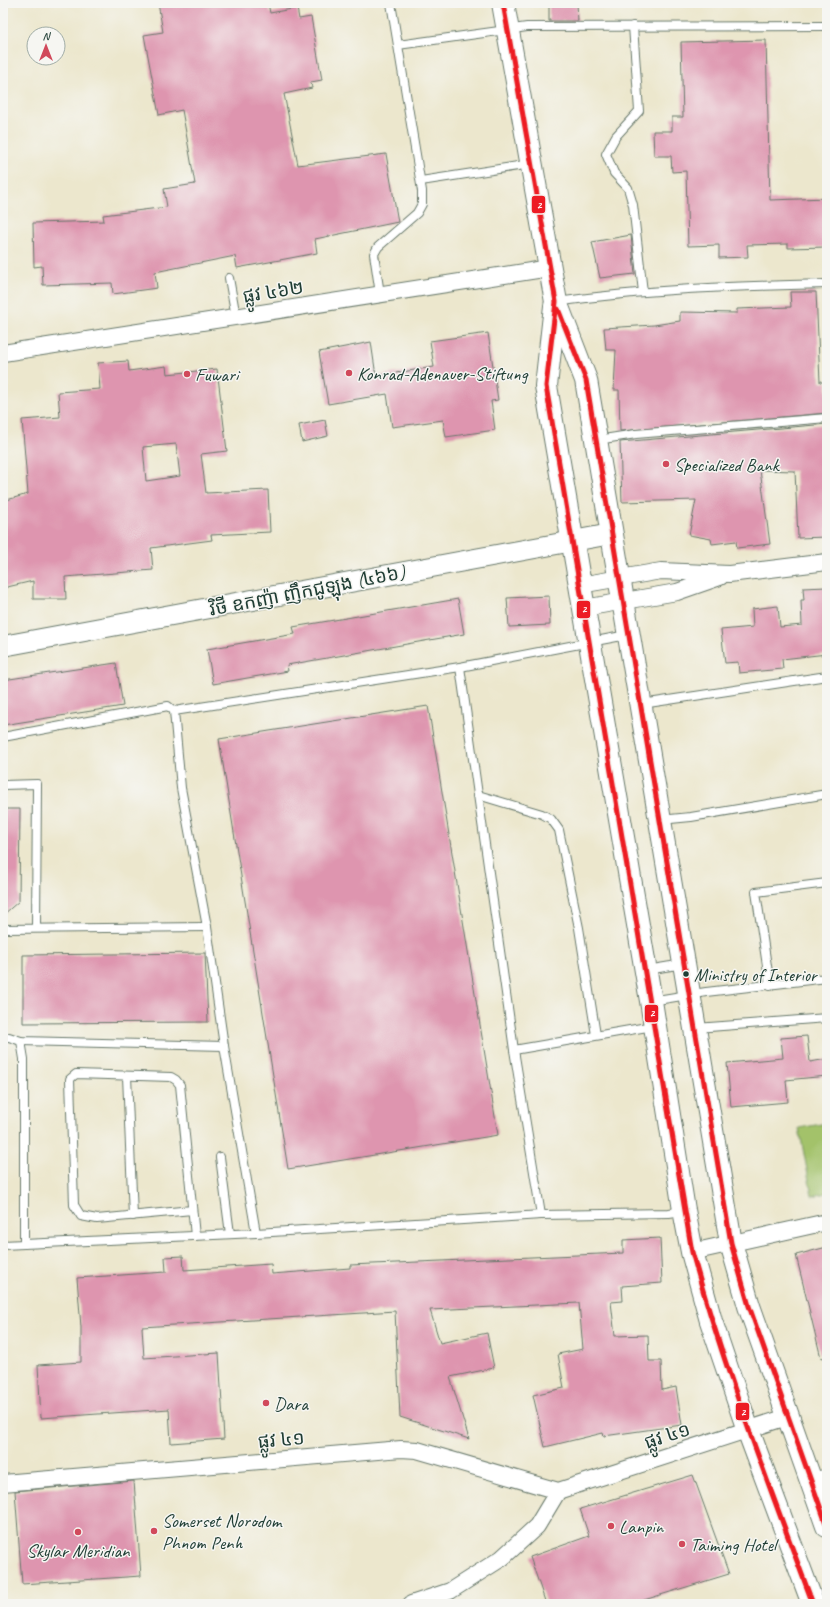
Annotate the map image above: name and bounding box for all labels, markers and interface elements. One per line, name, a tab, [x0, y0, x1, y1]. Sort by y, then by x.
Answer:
north arrow	[26, 26, 66, 66]
text: N	[43, 29, 52, 43]
line badge: 2	[531, 195, 546, 214]
text: 2	[537, 198, 543, 212]
street label: ផ្លូវ ៤៦២	[241, 275, 306, 313]
place label: Konrad-Adenauer-Stiftung	[357, 362, 529, 386]
place label: Fuwari	[195, 363, 241, 387]
marker: Konrad-Adenauer-Stiftung	[344, 368, 354, 378]
marker: Fuwari	[182, 369, 192, 379]
place label: Specialized Bank	[674, 453, 781, 477]
marker: Specialized Bank	[661, 459, 671, 469]
street label: វិថី ឧកញ៉ា ញឹកជូឡុង (៤៦៦)	[207, 560, 410, 627]
line badge: 2	[576, 600, 591, 619]
text: 2	[582, 602, 588, 616]
place label: Ministry of Interior	[694, 964, 819, 986]
marker: Ministry of Interior	[681, 969, 691, 979]
line badge: 2	[644, 1004, 659, 1023]
text: 2	[650, 1006, 656, 1020]
place label: Dara	[274, 1392, 309, 1416]
marker: Dara	[261, 1398, 271, 1408]
line badge: 2	[735, 1402, 750, 1421]
text: 2	[741, 1405, 747, 1419]
street label: ផ្លូវ ៤១	[641, 1417, 695, 1459]
street label: ផ្លូវ ៤១	[257, 1426, 306, 1459]
place label: Somerset Norodom Phnom Penh	[162, 1509, 284, 1555]
place label: Lanpin	[619, 1515, 665, 1539]
marker: Lanpin	[606, 1521, 616, 1531]
marker: Somerset Norodom Phnom Penh	[149, 1526, 159, 1536]
marker: Skylar Meridian	[73, 1527, 83, 1537]
place label: Taiming Hotel	[690, 1533, 780, 1557]
place label: Skylar Meridian	[26, 1539, 130, 1563]
marker: Taiming Hotel	[677, 1539, 687, 1549]

